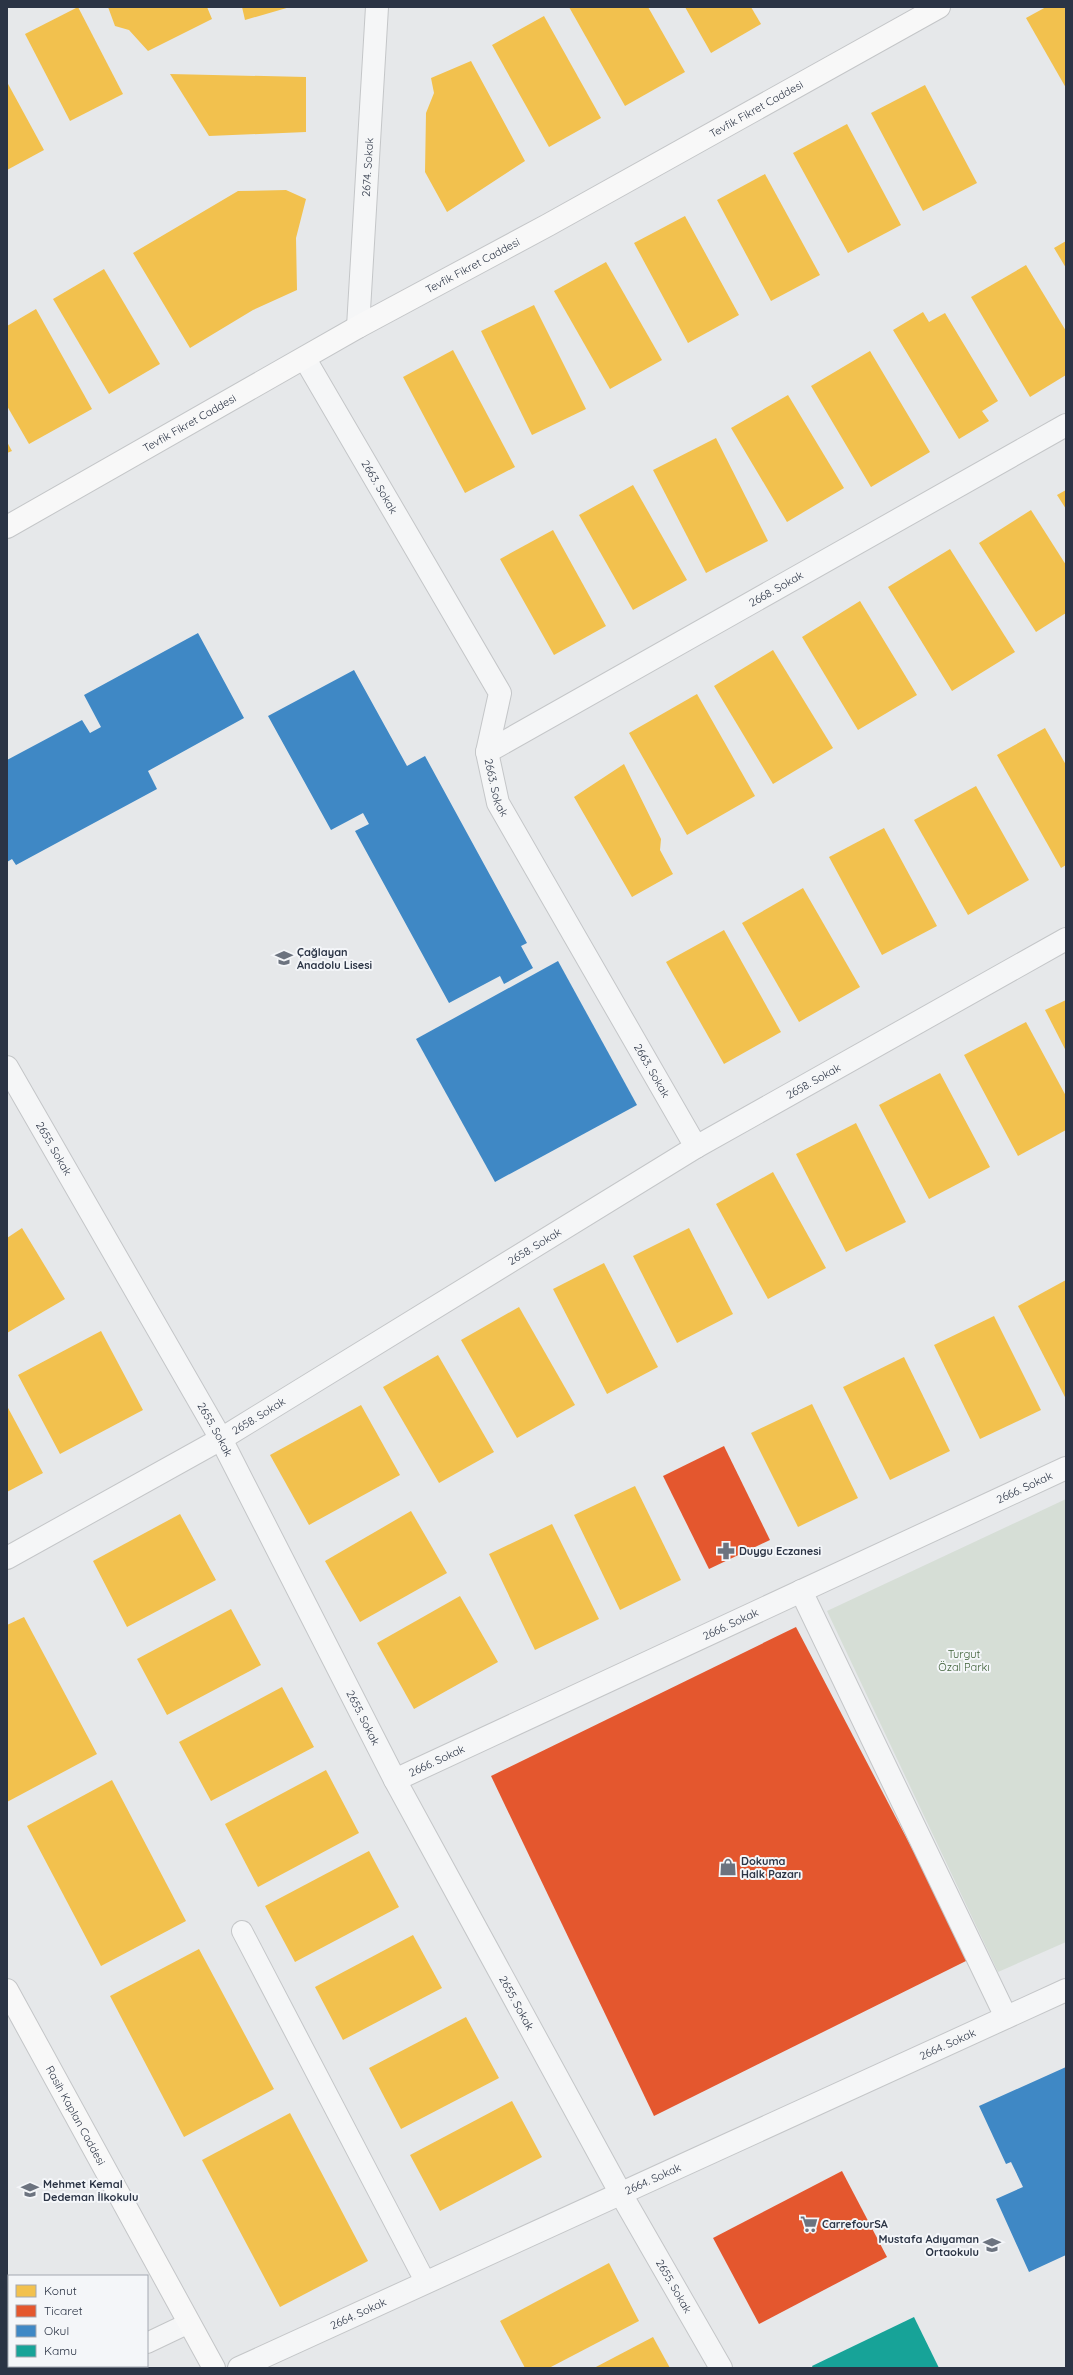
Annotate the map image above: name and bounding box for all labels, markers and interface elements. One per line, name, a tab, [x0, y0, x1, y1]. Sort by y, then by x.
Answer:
street label: Tevfik Fikret Caddesi	[707, 77, 805, 141]
street label: 2674. Sokak	[359, 137, 376, 197]
street label: Tevfik Fikret Caddesi	[423, 235, 522, 296]
street label: Tevfik Fikret Caddesi	[140, 391, 239, 455]
street label: 2663. Sokak	[358, 457, 401, 516]
street label: 2668. Sokak	[746, 568, 806, 610]
street label: 2663. Sokak	[482, 757, 511, 819]
place label: Çağlayan Anadolu Lisesi	[297, 945, 372, 972]
school or university icon: Çağlayan Anadolu Lisesi	[274, 948, 294, 968]
street label: 2663. Sokak	[631, 1041, 673, 1100]
street label: 2658. Sokak	[784, 1060, 843, 1102]
street label: 2655. Sokak	[33, 1119, 75, 1178]
street label: 2658. Sokak	[505, 1224, 564, 1268]
street label: 2658. Sokak	[229, 1394, 288, 1438]
street label: 2655. Sokak	[194, 1400, 236, 1459]
street label: 2666. Sokak	[994, 1468, 1055, 1506]
pharmacy icon: Duygu Eczanesi	[716, 1541, 736, 1561]
place label: Duygu Eczanesi	[739, 1544, 821, 1558]
street label: 2666. Sokak	[700, 1605, 761, 1643]
park label: Turgut Özal Parkı	[938, 1647, 990, 1674]
street label: 2655. Sokak	[343, 1688, 383, 1748]
street label: 2666. Sokak	[406, 1742, 467, 1780]
place label: Dokuma Halk Pazarı	[741, 1854, 801, 1881]
shop icon: Dokuma Halk Pazarı	[718, 1857, 738, 1877]
street label: 2655. Sokak	[496, 1973, 537, 2033]
street label: 2664. Sokak	[917, 2025, 978, 2063]
street label: Rasih Kaplan Caddesi	[43, 2063, 109, 2168]
street label: 2664. Sokak	[623, 2160, 683, 2198]
place label: Mehmet Kemal Dedeman İlkokulu	[43, 2177, 138, 2204]
school or university icon: Mehmet Kemal Dedeman İlkokulu	[20, 2180, 40, 2200]
supermarket icon: CarrefourSA	[799, 2214, 819, 2234]
place label: CarrefourSA	[822, 2217, 888, 2231]
place label: Mustafa Adıyaman Ortaokulu	[879, 2232, 979, 2259]
school or university icon: Mustafa Adıyaman Ortaokulu	[982, 2235, 1002, 2255]
street label: 2655. Sokak	[653, 2257, 695, 2316]
legend	[8, 2275, 148, 2367]
text: Konut	[44, 2283, 77, 2298]
street label: 2664. Sokak	[328, 2295, 389, 2332]
text: Ticaret	[44, 2303, 83, 2318]
text: Okul	[44, 2323, 69, 2338]
text: Kamu	[44, 2343, 77, 2358]

